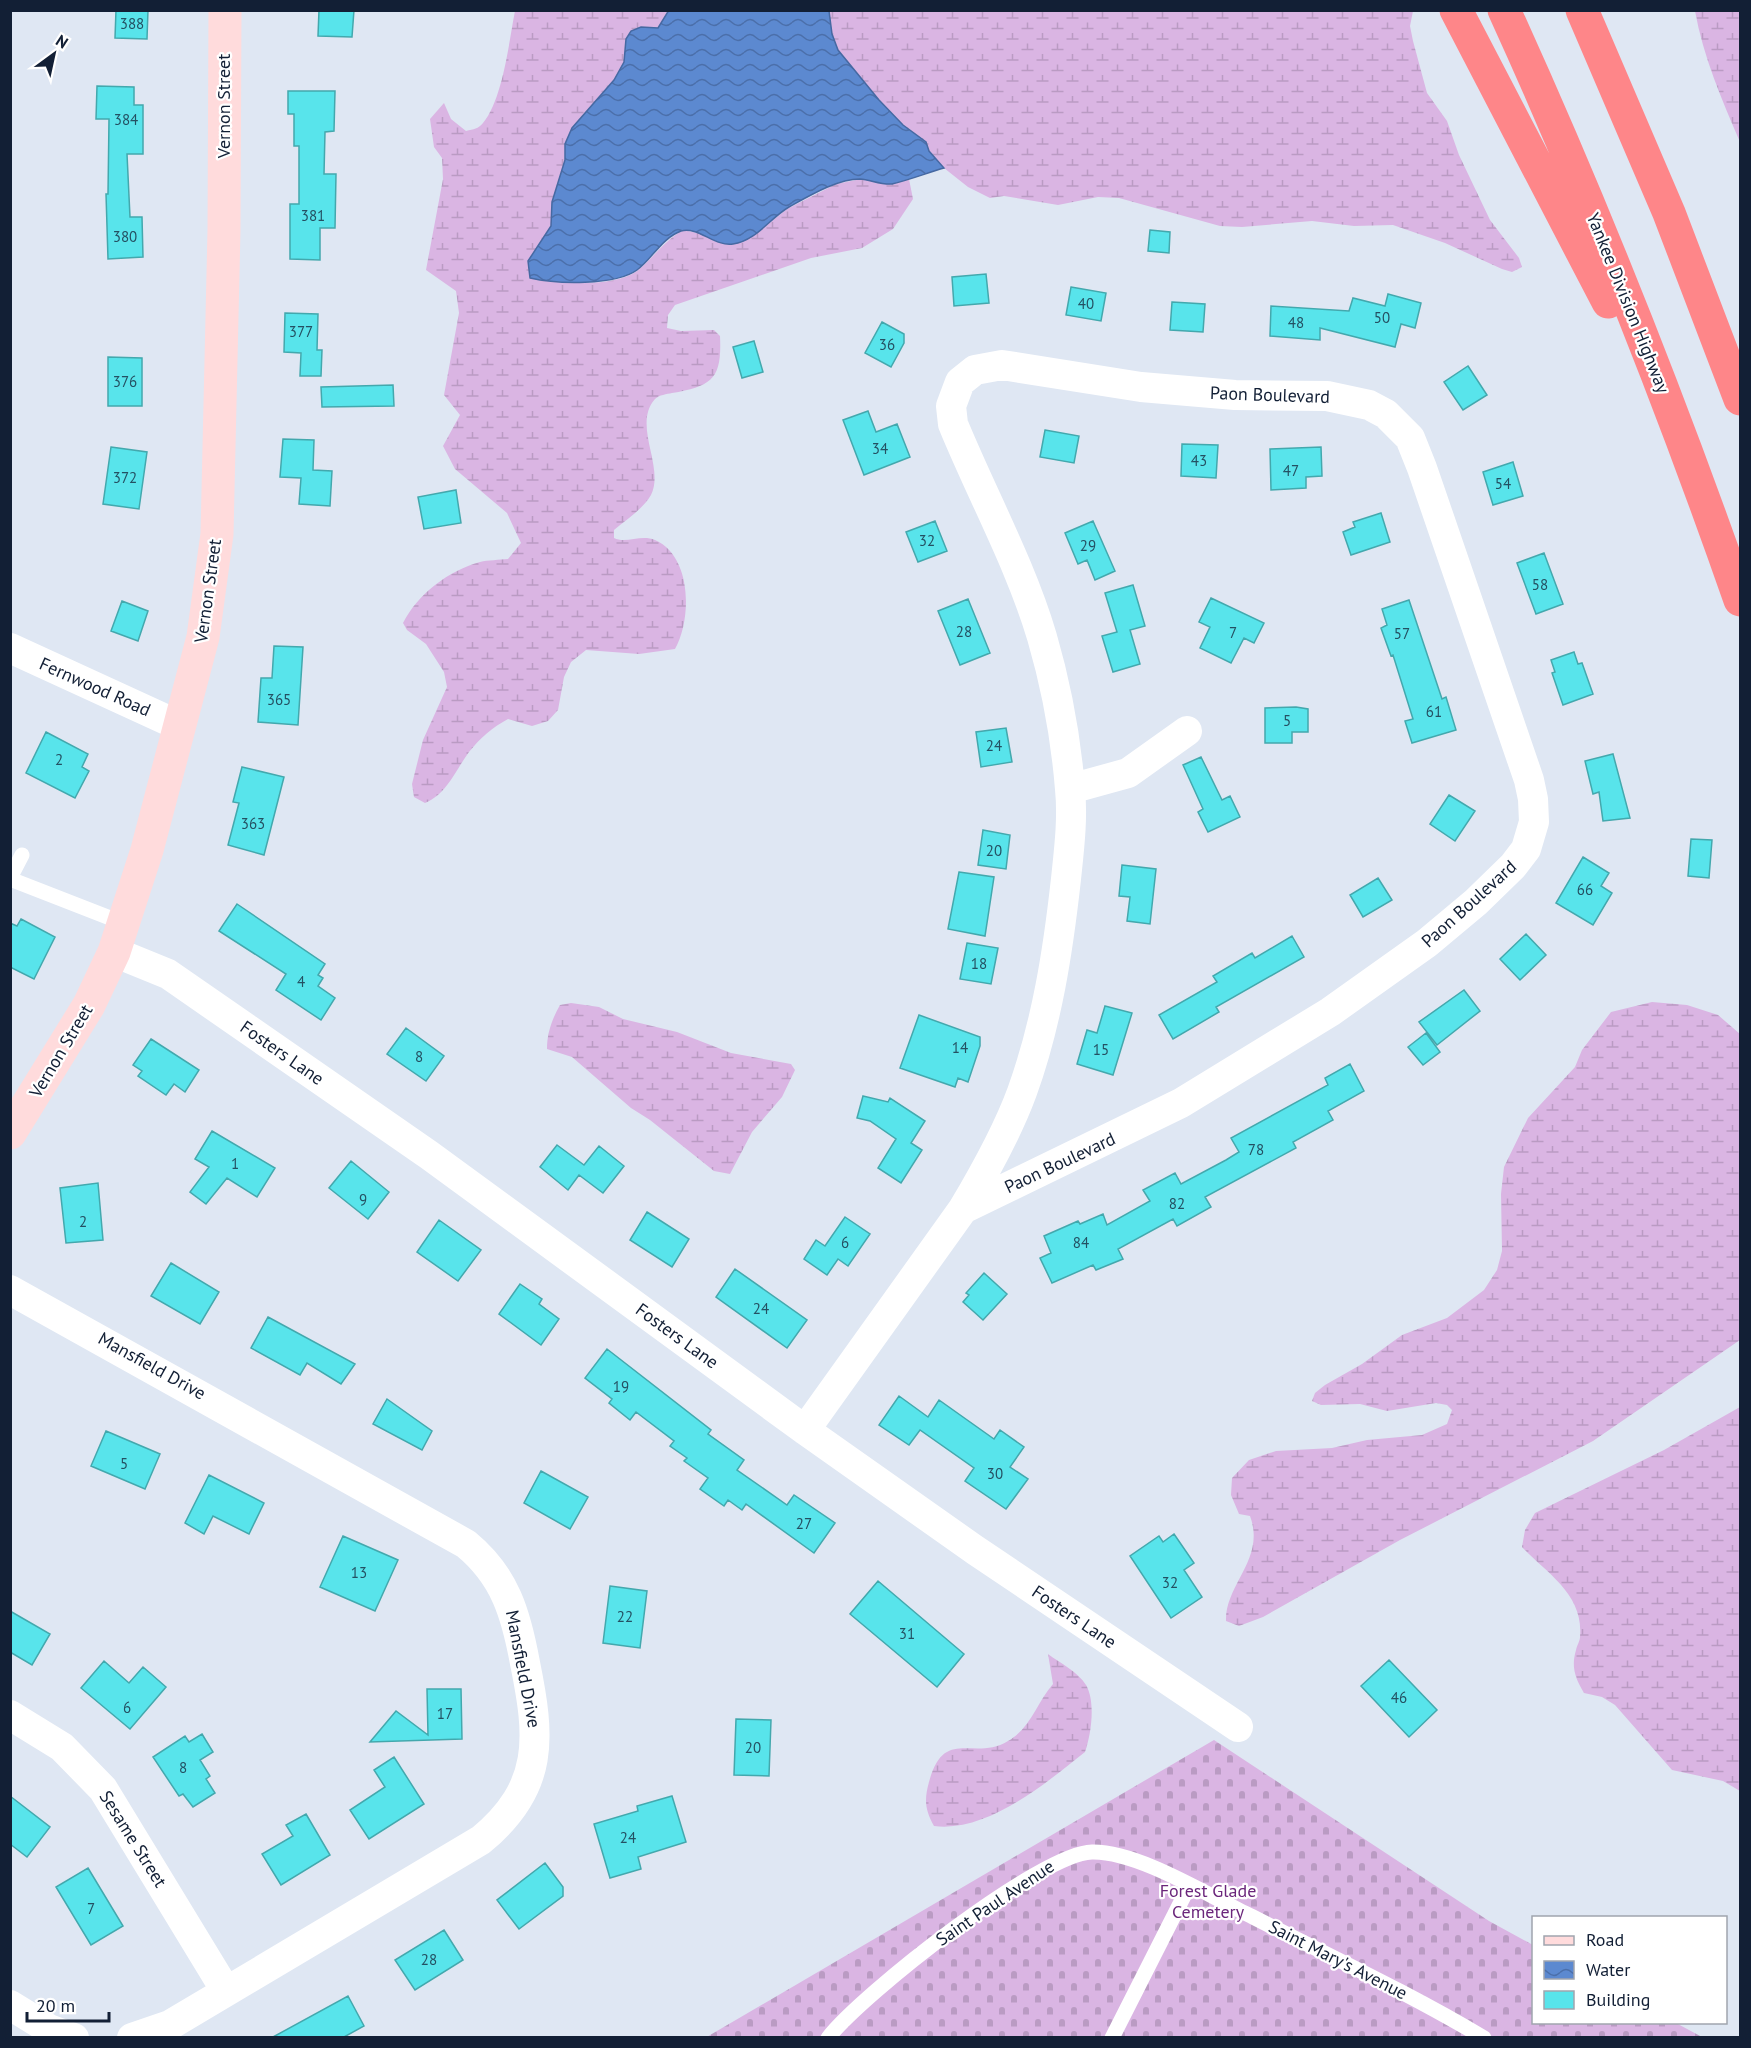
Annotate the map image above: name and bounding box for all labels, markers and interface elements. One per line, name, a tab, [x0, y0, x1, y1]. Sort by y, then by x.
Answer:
house number: 388	[120, 14, 144, 33]
north arrow	[24, 24, 84, 84]
text: N	[52, 30, 72, 53]
street label: Vernon Street	[212, 54, 235, 159]
house number: 384	[114, 110, 138, 129]
house number: 381	[301, 206, 325, 225]
street label: Yankee Division Highway	[1582, 209, 1675, 397]
house number: 380	[113, 227, 137, 246]
house number: 40	[1078, 294, 1094, 313]
house number: 50	[1374, 308, 1390, 327]
house number: 48	[1288, 313, 1304, 332]
house number: 377	[289, 322, 313, 341]
house number: 36	[879, 335, 895, 354]
house number: 376	[113, 372, 137, 391]
street label: Paon Boulevard	[1210, 381, 1330, 408]
house number: 34	[872, 439, 888, 458]
house number: 43	[1191, 451, 1207, 470]
house number: 47	[1283, 461, 1299, 480]
house number: 372	[113, 468, 137, 487]
house number: 54	[1495, 474, 1511, 493]
house number: 32	[919, 531, 935, 550]
house number: 29	[1080, 536, 1096, 555]
street label: Vernon Street	[189, 538, 226, 645]
house number: 58	[1532, 575, 1548, 594]
house number: 28	[956, 622, 972, 641]
house number: 7	[1229, 623, 1237, 642]
house number: 57	[1394, 624, 1410, 643]
street label: Fernwood Road	[36, 652, 154, 721]
house number: 365	[267, 690, 291, 709]
house number: 61	[1426, 702, 1442, 721]
house number: 5	[1283, 711, 1291, 730]
house number: 24	[986, 736, 1002, 755]
house number: 2	[55, 750, 63, 769]
house number: 363	[241, 814, 265, 833]
house number: 20	[986, 841, 1002, 860]
street label: Paon Boulevard	[1416, 855, 1521, 952]
house number: 66	[1577, 880, 1593, 899]
house number: 18	[971, 954, 987, 973]
house number: 4	[297, 972, 305, 991]
street label: Vernon Street	[23, 1000, 97, 1102]
street label: Fosters Lane	[236, 1015, 329, 1090]
house number: 14	[952, 1038, 968, 1057]
house number: 15	[1093, 1040, 1109, 1059]
house number: 8	[415, 1047, 423, 1066]
street label: Paon Boulevard	[1001, 1127, 1119, 1198]
house number: 78	[1248, 1140, 1264, 1159]
house number: 1	[231, 1154, 239, 1173]
house number: 9	[359, 1190, 367, 1209]
house number: 82	[1169, 1194, 1185, 1213]
house number: 2	[79, 1212, 87, 1231]
house number: 6	[841, 1233, 849, 1252]
house number: 84	[1073, 1233, 1089, 1252]
street label: Fosters Lane	[631, 1298, 723, 1373]
house number: 24	[753, 1299, 769, 1318]
street label: Mansfield Drive	[94, 1327, 210, 1405]
house number: 19	[613, 1377, 629, 1396]
house number: 5	[120, 1454, 128, 1473]
house number: 30	[987, 1464, 1003, 1483]
house number: 27	[796, 1514, 812, 1533]
house number: 13	[351, 1563, 367, 1582]
house number: 32	[1162, 1573, 1178, 1592]
street label: Fosters Lane	[1028, 1580, 1121, 1653]
house number: 22	[617, 1607, 633, 1626]
street label: Mansfield Drive	[501, 1608, 546, 1730]
house number: 31	[899, 1624, 915, 1643]
house number: 46	[1391, 1688, 1407, 1707]
house number: 6	[123, 1698, 131, 1717]
house number: 17	[437, 1704, 453, 1723]
house number: 20	[745, 1738, 761, 1757]
house number: 8	[179, 1758, 187, 1777]
street label: Sesame Street	[95, 1786, 172, 1891]
house number: 24	[620, 1828, 636, 1847]
street label: Saint Paul Avenue	[931, 1855, 1058, 1951]
park label: Forest Glade Cemetery	[1160, 1879, 1256, 1923]
house number: 7	[87, 1899, 95, 1918]
street label: Saint Mary's Avenue	[1265, 1915, 1411, 2004]
legend	[1532, 1916, 1727, 2024]
text: Road	[1586, 1928, 1624, 1951]
house number: 28	[421, 1950, 437, 1969]
text: Water	[1586, 1958, 1630, 1981]
scale bar	[27, 1985, 110, 2023]
text: Building	[1586, 1988, 1650, 2011]
text: 20 m	[36, 1994, 75, 2017]

